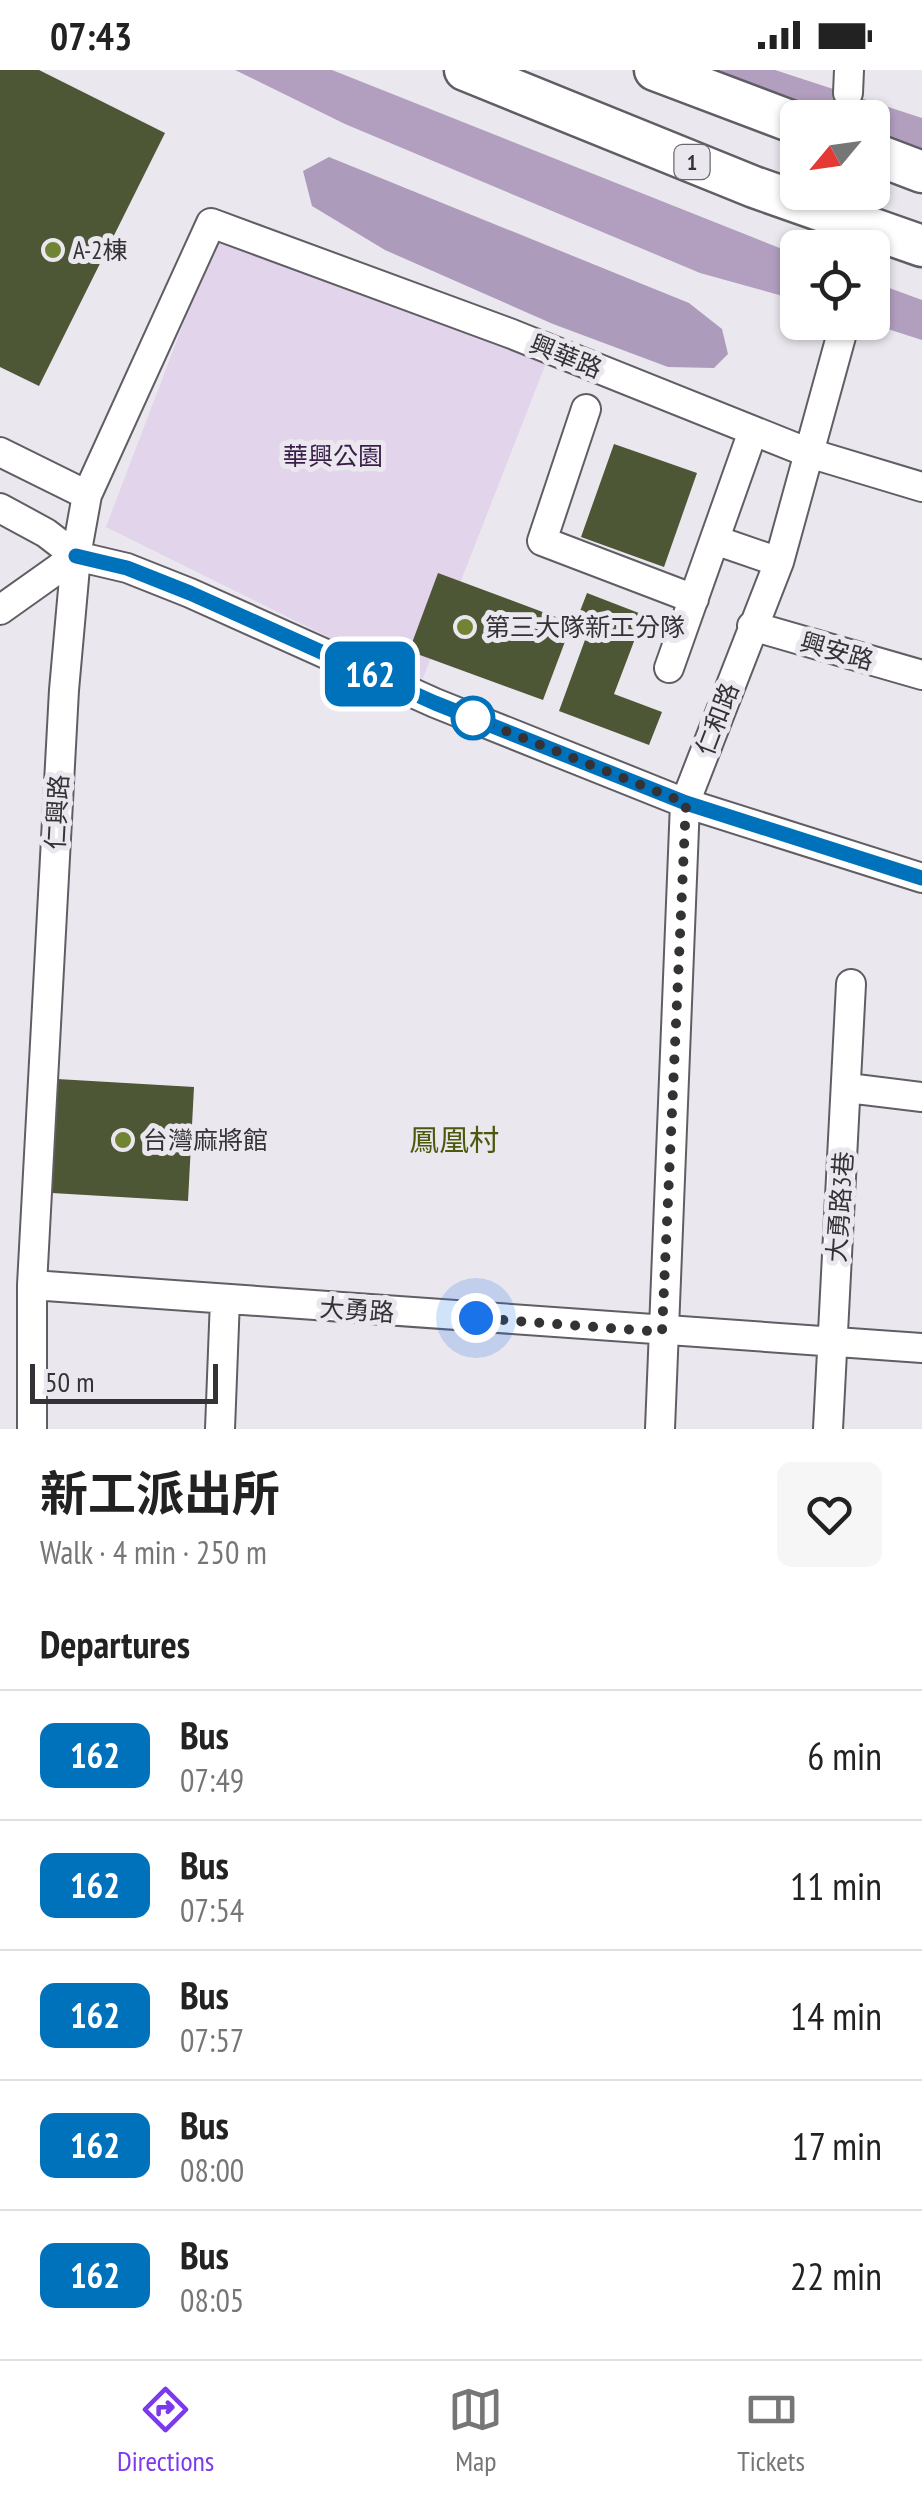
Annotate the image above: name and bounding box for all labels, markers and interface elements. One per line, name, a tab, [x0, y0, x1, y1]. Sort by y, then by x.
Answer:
text: 07:43	[50, 11, 132, 60]
north arrow	[780, 100, 890, 210]
map controls	[780, 100, 890, 340]
road number: 1	[674, 145, 710, 179]
button: locate	[780, 230, 890, 340]
place label: A-2棟	[73, 234, 128, 266]
marker: A-2棟	[42, 239, 64, 261]
street label: 興華路	[525, 327, 607, 385]
park label: 華興公園	[283, 440, 383, 472]
place label: 第三大隊新工分隊	[485, 611, 685, 643]
marker: 第三大隊新工分隊	[454, 616, 476, 638]
street label: 興安路	[797, 625, 877, 677]
line badge: 162	[312, 642, 428, 706]
text: 162	[345, 651, 395, 697]
street label: 仁和路	[689, 678, 745, 760]
unlabelled marker	[452, 697, 494, 739]
street label: 仁興路	[39, 774, 75, 850]
district label: 鳳凰村	[409, 1120, 499, 1159]
place label: 台灣麻將館	[143, 1124, 268, 1156]
marker: 台灣麻將館	[112, 1129, 134, 1151]
street label: 大勇路3巷	[820, 1150, 860, 1264]
street label: 大勇路	[318, 1291, 396, 1329]
your location	[451, 1293, 501, 1343]
scale bar	[30, 1359, 218, 1404]
text: 50 m	[45, 1363, 94, 1400]
text: 新工派出所	[40, 1462, 280, 1524]
button: heart	[777, 1462, 882, 1567]
text: Walk · 4 min · 250 m	[40, 1531, 267, 1573]
text: Departures	[40, 1619, 190, 1668]
text: Bus	[180, 1710, 229, 1759]
text: 6 min	[807, 1731, 882, 1780]
text: 162	[70, 1732, 120, 1778]
text: 07:49	[180, 1759, 244, 1801]
text: Bus	[180, 1840, 229, 1889]
text: 11 min	[790, 1861, 882, 1910]
text: 162	[70, 1862, 120, 1908]
text: 07:54	[180, 1889, 244, 1931]
text: Bus	[180, 1970, 229, 2019]
text: 14 min	[790, 1991, 882, 2040]
text: 162	[70, 1992, 120, 2038]
text: 07:57	[180, 2019, 244, 2061]
text: Bus	[180, 2100, 229, 2149]
text: 17 min	[792, 2121, 882, 2170]
text: 162	[70, 2122, 120, 2168]
text: 08:00	[180, 2149, 244, 2191]
text: Bus	[180, 2230, 229, 2279]
text: 22 min	[790, 2251, 882, 2300]
text: 162	[70, 2252, 120, 2298]
text: 08:05	[180, 2279, 244, 2321]
tab: Directions	[117, 2382, 214, 2479]
tab: Map	[448, 2382, 503, 2479]
tab: Tickets	[737, 2382, 805, 2479]

